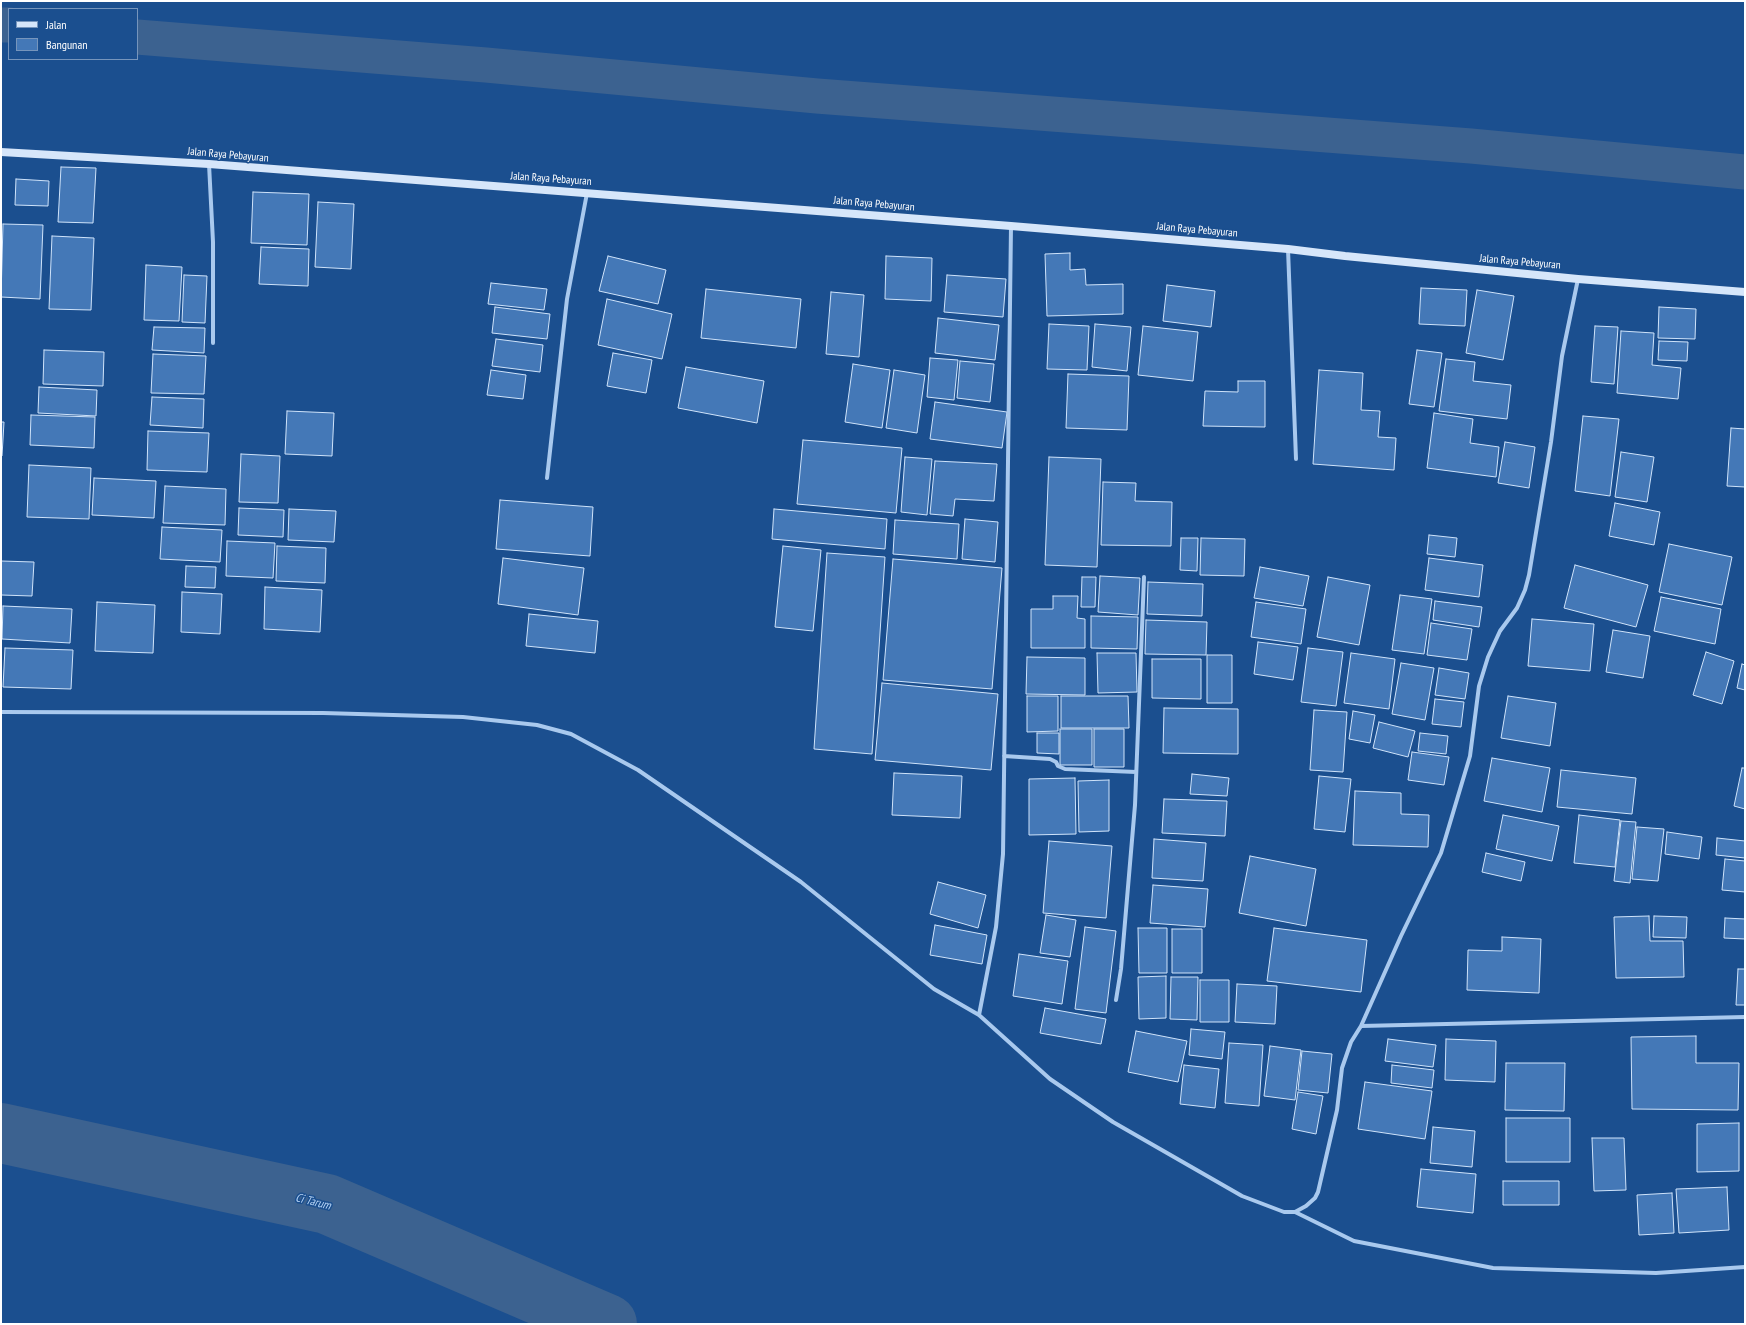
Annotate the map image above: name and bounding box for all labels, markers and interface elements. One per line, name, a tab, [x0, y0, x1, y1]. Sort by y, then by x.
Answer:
legend	[8, 8, 138, 60]
text: Jalan	[46, 17, 67, 32]
text: Bangunan	[46, 37, 87, 52]
street label: Jalan Raya Pebayuran	[187, 145, 269, 165]
street label: Jalan Raya Pebayuran	[510, 170, 592, 188]
street label: Jalan Raya Pebayuran	[833, 194, 915, 214]
street label: Jalan Raya Pebayuran	[1156, 220, 1238, 240]
street label: Jalan Raya Pebayuran	[1479, 252, 1561, 272]
water label: Ci Tarum	[294, 1191, 332, 1213]

